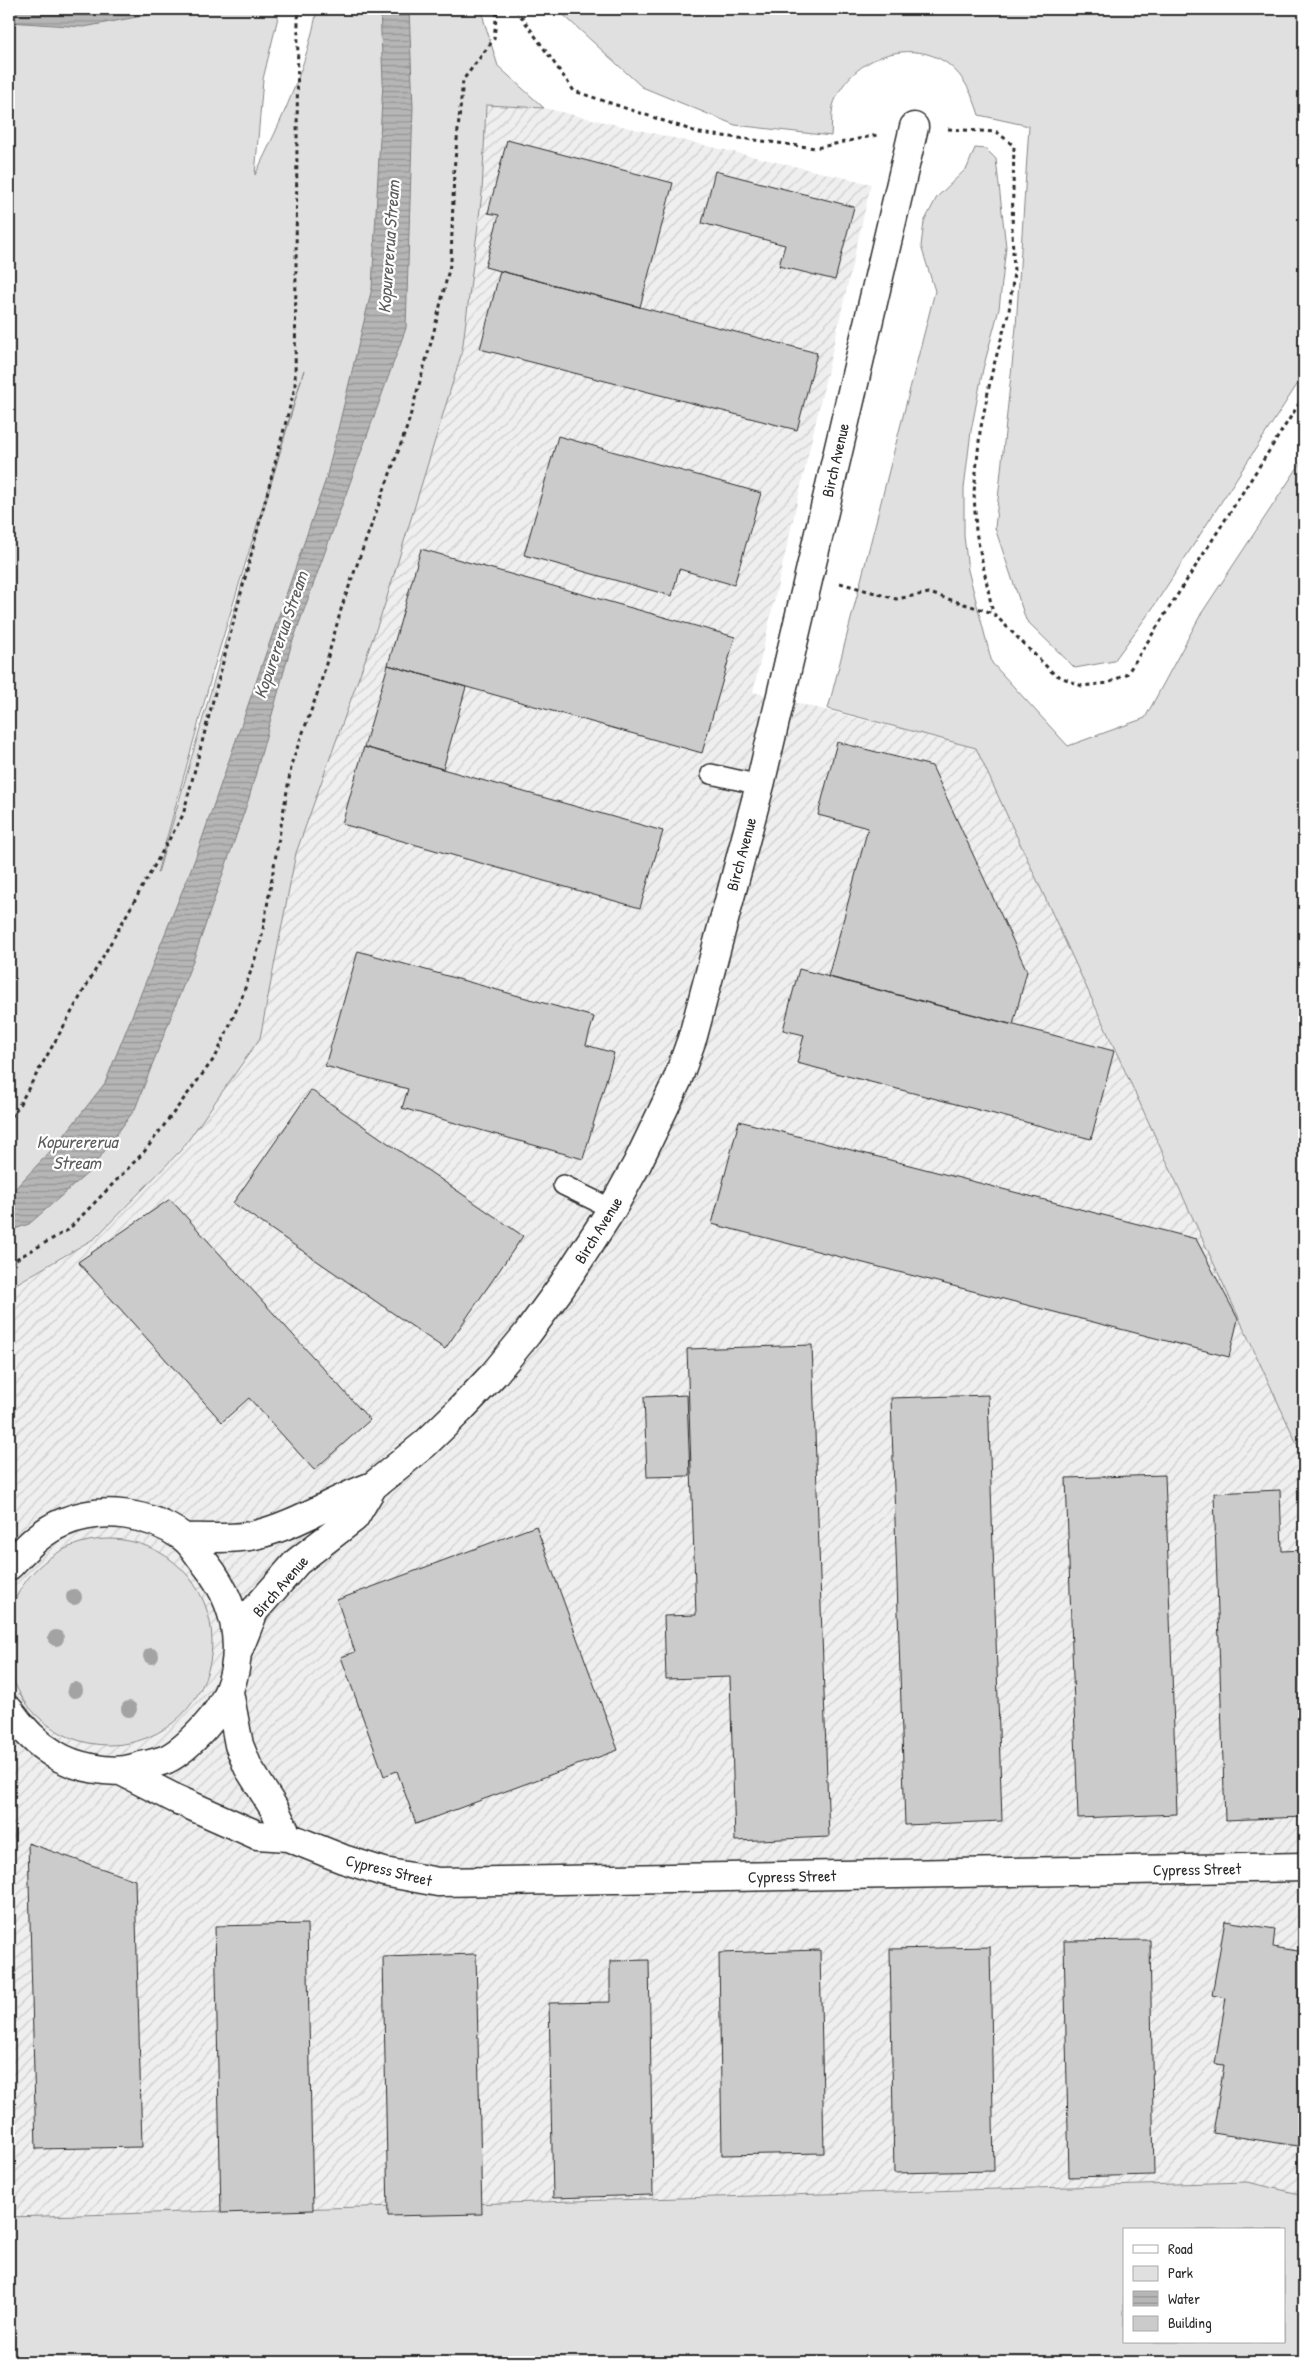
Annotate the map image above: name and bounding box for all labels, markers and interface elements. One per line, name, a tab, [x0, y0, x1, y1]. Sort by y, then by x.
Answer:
water label: Kopurererua Stream	[371, 179, 406, 314]
street label: Birch Avenue	[816, 420, 854, 499]
water label: Kopurererua Stream	[247, 567, 314, 702]
street label: Birch Avenue	[721, 814, 761, 893]
water label: Kopurererua Stream	[37, 1129, 119, 1175]
street label: Birch Avenue	[569, 1192, 628, 1268]
street label: Birch Avenue	[247, 1550, 313, 1622]
street label: Cypress Street	[344, 1849, 435, 1891]
street label: Cypress Street	[1153, 1857, 1242, 1881]
street label: Cypress Street	[748, 1864, 837, 1888]
legend	[1123, 2228, 1286, 2344]
text: Road	[1168, 2238, 1193, 2259]
text: Park	[1168, 2262, 1193, 2283]
text: Water	[1168, 2288, 1200, 2309]
text: Building	[1168, 2312, 1212, 2333]

